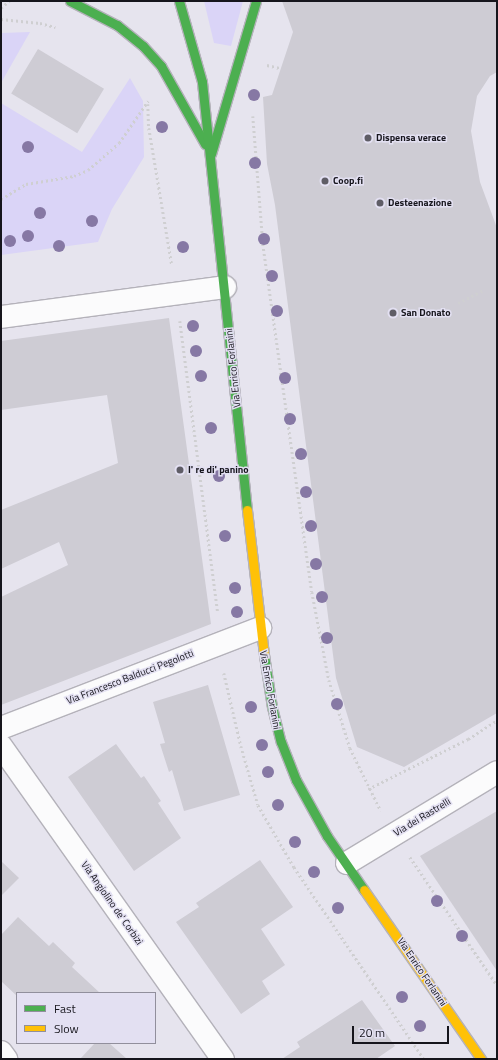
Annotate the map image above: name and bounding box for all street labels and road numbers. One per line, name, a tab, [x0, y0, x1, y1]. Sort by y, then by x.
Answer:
street label: Via Enrico Forlanini	[223, 328, 243, 408]
street label: Via Francesco Balducci Pegolotti	[65, 647, 195, 707]
street label: Via Enrico Forlanini	[257, 650, 283, 730]
street label: Via dei Rastrelli	[391, 795, 453, 839]
street label: Via Angiolino de' Corbizi	[79, 859, 145, 947]
street label: Via Enrico Forlanini	[395, 936, 449, 1008]

